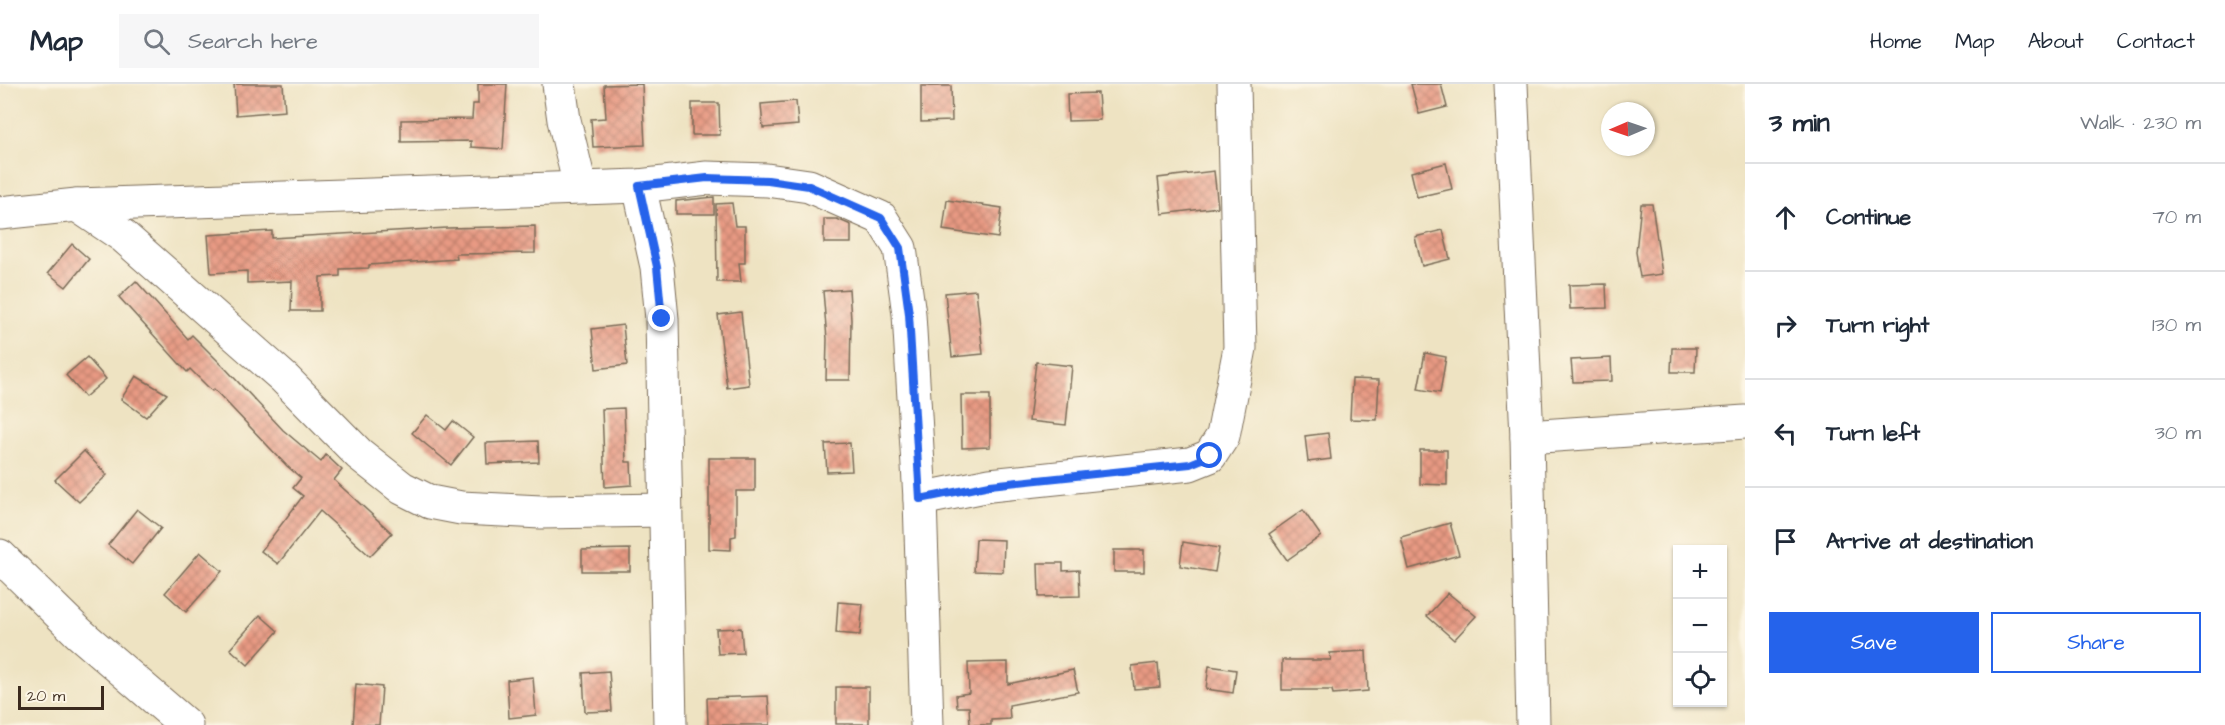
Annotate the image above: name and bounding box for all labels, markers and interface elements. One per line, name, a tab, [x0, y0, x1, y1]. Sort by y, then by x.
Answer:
search box	[119, 14, 539, 68]
text: Map	[30, 22, 83, 61]
icon: search	[140, 25, 173, 58]
text: Search here	[188, 26, 318, 57]
text: Home	[1870, 27, 1922, 56]
text: Map	[1955, 27, 1995, 56]
text: About	[2028, 27, 2084, 56]
text: Contact	[2117, 27, 2195, 56]
north arrow	[1601, 102, 1655, 156]
text: 3 min	[1769, 105, 1830, 141]
text: Walk · 230 m	[2080, 109, 2201, 137]
icon: ahead	[1769, 201, 1802, 234]
text: Continue	[1826, 202, 1911, 233]
text: 70 m	[2153, 203, 2201, 231]
route end	[648, 305, 674, 331]
icon: right	[1769, 309, 1802, 342]
text: Turn right	[1826, 310, 1929, 341]
text: 130 m	[2152, 311, 2201, 339]
icon: left	[1769, 417, 1802, 450]
text: Turn left	[1826, 418, 1920, 449]
text: 30 m	[2155, 419, 2201, 447]
route start	[1196, 442, 1222, 468]
icon: arrive	[1769, 525, 1802, 558]
text: Arrive at destination	[1826, 526, 2033, 557]
map controls	[1673, 545, 1727, 707]
button: +	[1673, 545, 1727, 599]
button: −	[1673, 599, 1727, 653]
button: Save	[1769, 612, 1979, 673]
button: Share	[1991, 612, 2201, 673]
button: locate	[1673, 653, 1727, 707]
scale bar	[18, 683, 104, 710]
text: 20 m	[27, 685, 65, 707]

